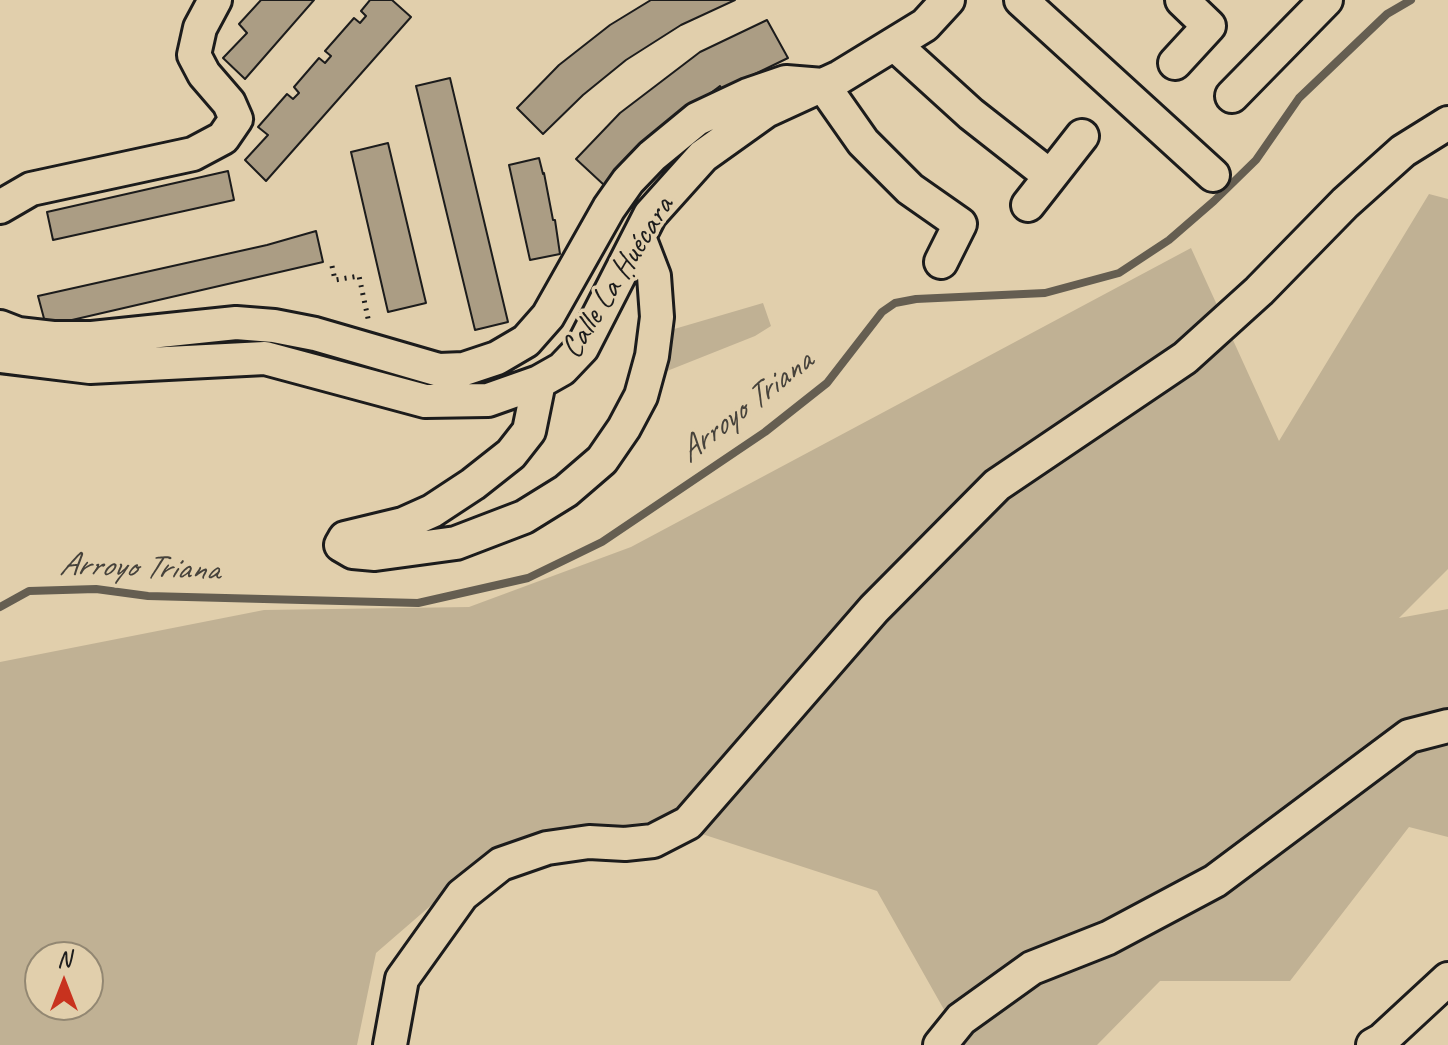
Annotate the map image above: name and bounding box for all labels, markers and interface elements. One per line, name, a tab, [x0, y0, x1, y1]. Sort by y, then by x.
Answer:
street label: Calle La Ḥuécara	[553, 190, 683, 366]
water label: Arroyo Triana	[671, 342, 821, 472]
water label: Arroyo Triana	[59, 545, 219, 591]
north arrow	[24, 941, 104, 1021]
text: N	[57, 945, 71, 973]

